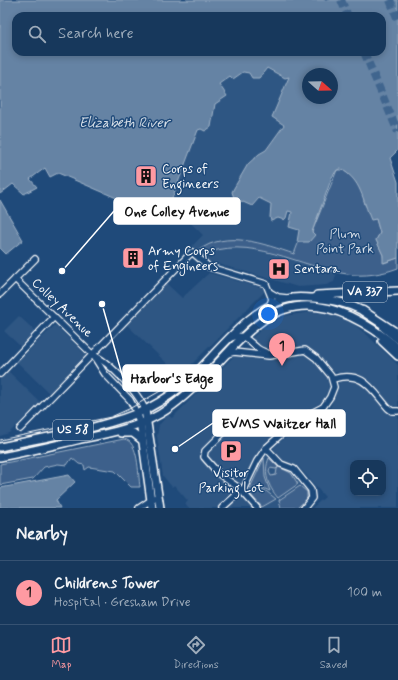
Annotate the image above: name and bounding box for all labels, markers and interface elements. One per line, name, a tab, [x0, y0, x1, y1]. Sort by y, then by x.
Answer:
search box	[12, 12, 386, 56]
icon: search	[26, 23, 48, 45]
text: Search here	[58, 24, 134, 44]
north arrow	[302, 68, 338, 104]
water label: Elizabeth River	[79, 114, 172, 132]
place label: Corps of Engineers	[162, 161, 219, 195]
building icon: Corps of Engineers	[133, 163, 159, 189]
callout: One Colley Avenue	[114, 198, 240, 224]
text: One Colley Avenue	[124, 203, 230, 221]
park label: Plum Point Park	[316, 226, 374, 258]
place label: Army Corps of Engineers	[148, 243, 218, 276]
building icon: Army Corps of Engineers	[120, 245, 146, 271]
hospital icon: Sentara	[266, 256, 292, 282]
place label: Sentara	[294, 261, 340, 278]
street label: Colley Avenue	[28, 275, 96, 341]
road number: VA 337	[343, 282, 387, 302]
your location	[258, 304, 278, 324]
pin: 1	[269, 333, 295, 366]
callout: Harbor's Edge	[123, 365, 221, 391]
text: Harbor's Edge	[130, 370, 214, 390]
callout: EVMS Waitzer Hall	[213, 410, 345, 436]
text: EVMS Waitzer Hall	[222, 415, 336, 433]
road number: US 58	[53, 420, 93, 440]
parking icon: Visitor Parking Lot	[218, 438, 244, 464]
map controls	[350, 460, 386, 496]
button: locate	[350, 460, 386, 496]
place label: Visitor Parking Lot	[198, 465, 264, 499]
text: Nearby	[16, 523, 68, 545]
text: Childrens Tower	[54, 574, 160, 594]
text: 1	[26, 584, 32, 601]
text: 100 m	[347, 584, 382, 601]
text: Hospital · Gresham Drive	[54, 594, 191, 611]
tab: Map	[50, 634, 72, 672]
tab: Directions	[173, 634, 219, 672]
tab: Saved	[320, 634, 347, 672]

